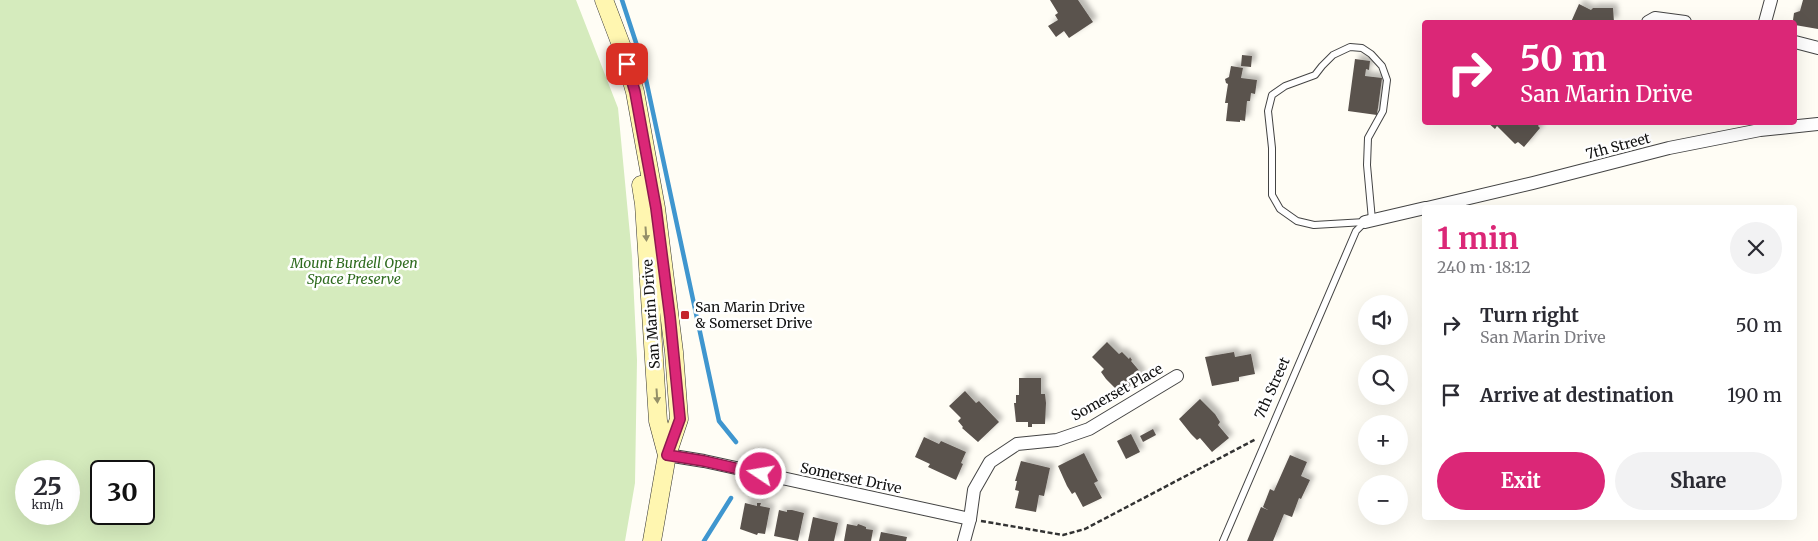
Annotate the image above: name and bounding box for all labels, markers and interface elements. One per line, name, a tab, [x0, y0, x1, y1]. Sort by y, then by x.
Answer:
text: 50 m	[1520, 37, 1607, 81]
icon: right	[1437, 40, 1502, 105]
pin	[606, 43, 648, 85]
icon: arrive	[613, 50, 641, 78]
text: San Marin Drive	[1520, 80, 1693, 108]
street label: 7th Street	[1584, 129, 1653, 163]
text: 1 min	[1437, 219, 1519, 257]
button: close	[1730, 222, 1782, 274]
one-way arrow	[642, 226, 650, 242]
park label: Mount Burdell Open Space Preserve	[289, 254, 418, 288]
text: 240 m · 18:12	[1437, 257, 1531, 277]
street label: San Marin Drive	[638, 259, 664, 369]
map controls	[1358, 295, 1408, 525]
button: sound	[1358, 295, 1408, 345]
place label: San Marin Drive & Somerset Drive	[695, 298, 812, 332]
text: Turn right	[1480, 303, 1579, 327]
marker: San Marin Drive & Somerset Drive	[679, 309, 691, 321]
icon: right	[1437, 311, 1465, 339]
text: 50 m	[1736, 313, 1782, 337]
text: San Marin Drive	[1480, 327, 1606, 347]
street label: 7th Street	[1250, 354, 1294, 422]
button: search	[1358, 355, 1408, 405]
street label: Somerset Place	[1068, 359, 1166, 425]
icon: arrive	[1437, 381, 1465, 409]
text: Arrive at destination	[1480, 383, 1674, 407]
text: 190 m	[1727, 383, 1782, 407]
one-way arrow	[653, 388, 661, 404]
button: +	[1358, 415, 1408, 465]
position arrow	[734, 447, 786, 499]
button: Exit	[1437, 452, 1605, 510]
button: Share	[1615, 452, 1782, 510]
street label: Somerset Drive	[799, 458, 903, 498]
speed limit sign: 30	[90, 460, 155, 525]
text: 25	[33, 470, 62, 502]
button: −	[1358, 475, 1408, 525]
text: km/h	[32, 497, 63, 512]

